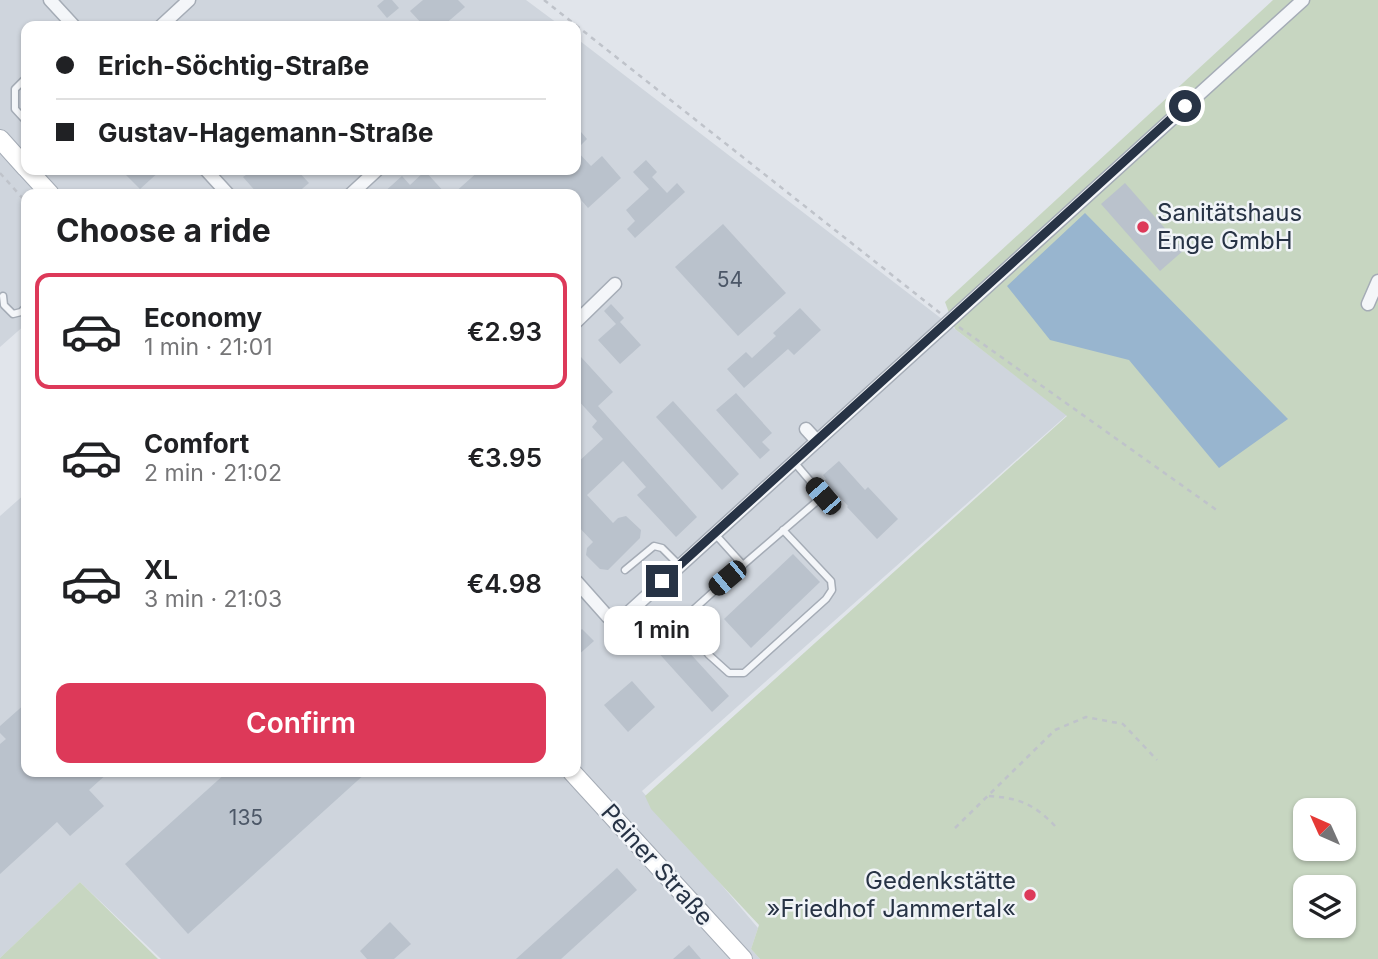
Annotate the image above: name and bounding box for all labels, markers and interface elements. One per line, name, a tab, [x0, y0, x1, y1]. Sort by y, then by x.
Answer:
text: Erich-Söchtig-Straße	[98, 50, 369, 81]
route start	[1169, 90, 1201, 122]
text: Gustav-Hagemann-Straße	[98, 117, 434, 148]
place label: Sanitätshaus Enge GmbH	[1157, 198, 1302, 255]
text: Choose a ride	[56, 211, 271, 250]
marker: Sanitätshaus Enge GmbH	[1135, 219, 1151, 235]
house number: 54	[717, 267, 743, 292]
icon: car	[60, 300, 123, 363]
text: Economy	[144, 302, 262, 333]
text: €2.93	[467, 316, 542, 347]
text: 1 min · 21:01	[144, 333, 273, 361]
icon: car	[60, 426, 123, 489]
text: Comfort	[144, 428, 249, 459]
text: €3.95	[467, 442, 542, 473]
text: 2 min · 21:02	[144, 459, 282, 487]
car	[802, 473, 845, 519]
icon: car	[60, 552, 123, 615]
text: XL	[144, 554, 178, 585]
car	[705, 556, 750, 600]
route end	[646, 565, 678, 597]
text: €4.98	[467, 568, 542, 599]
text: 3 min · 21:03	[144, 585, 282, 613]
callout: 1 min	[604, 606, 720, 654]
text: 1 min	[634, 616, 690, 644]
button: Confirm	[56, 683, 546, 763]
street label: Peiner Straße	[595, 798, 720, 931]
north arrow	[1293, 798, 1356, 861]
map controls	[1293, 798, 1356, 938]
house number: 135	[229, 805, 263, 830]
place label: Gedenkstätte »Friedhof Jammertal«	[767, 866, 1016, 923]
button: layers	[1293, 875, 1356, 938]
marker: Gedenkstätte »Friedhof Jammertal«	[1022, 887, 1038, 903]

